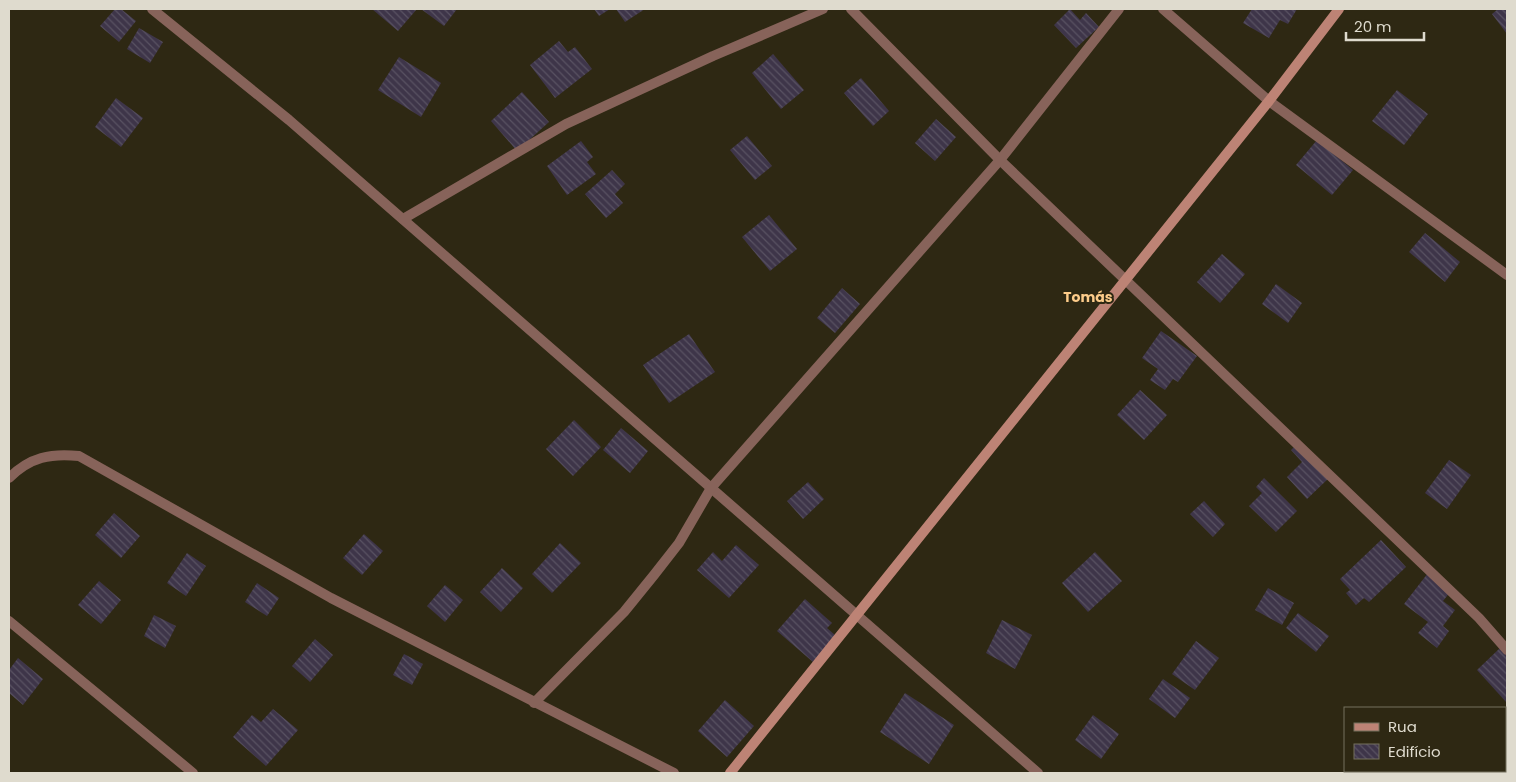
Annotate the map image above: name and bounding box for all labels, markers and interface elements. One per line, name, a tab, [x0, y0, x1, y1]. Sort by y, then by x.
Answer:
scale bar	[1346, 10, 1424, 42]
text: 20 m	[1354, 16, 1392, 37]
district label: Tomás	[1063, 287, 1113, 307]
legend	[1344, 707, 1506, 772]
text: Rua	[1388, 716, 1417, 737]
text: Edifício	[1388, 741, 1441, 762]

